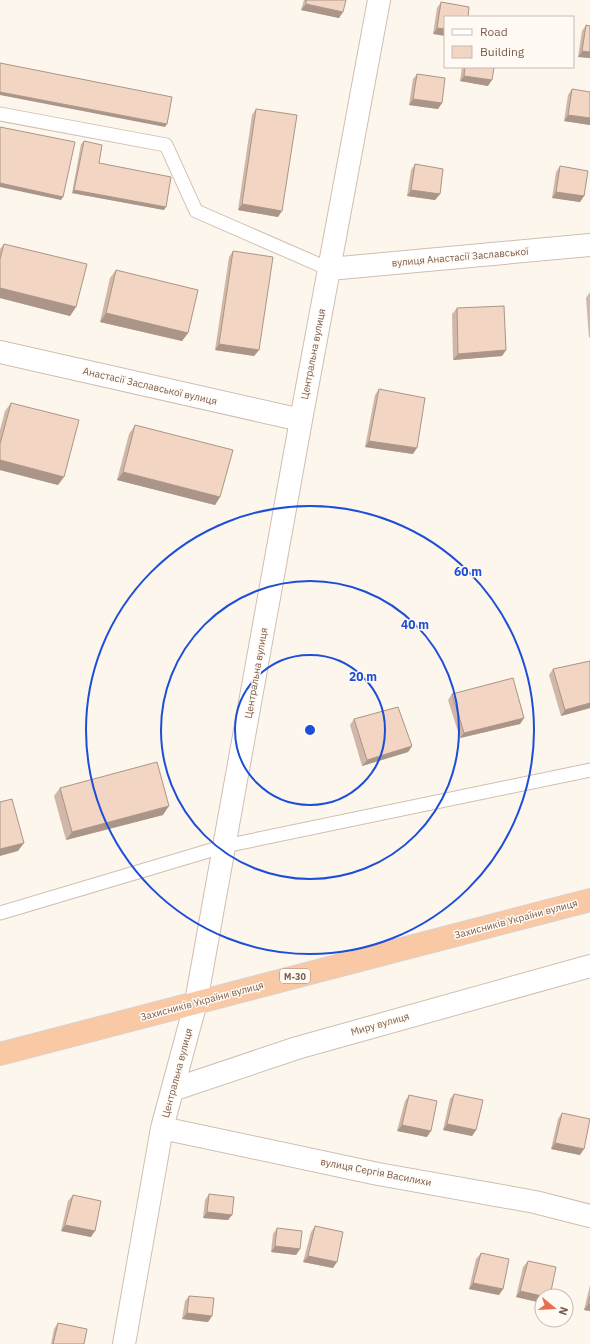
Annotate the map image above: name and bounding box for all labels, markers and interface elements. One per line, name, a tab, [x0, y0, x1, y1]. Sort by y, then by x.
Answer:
legend	[444, 16, 574, 68]
text: Road	[480, 24, 508, 39]
text: Building	[480, 44, 525, 59]
street label: вулиця Анастасії Заславської	[391, 244, 529, 269]
street label: Центральна вулиця	[298, 307, 328, 401]
street label: Анастасії Заславської вулиця	[82, 364, 218, 408]
text: 60 m	[454, 564, 482, 579]
text: 40 m	[401, 617, 429, 632]
street label: Центральна вулиця	[242, 626, 270, 720]
text: 20 m	[349, 669, 377, 684]
centre of rings	[303, 723, 317, 737]
street label: Захисників України вулиця	[453, 896, 579, 942]
road number: М-30	[280, 969, 310, 983]
street label: Захисників України вулиця	[139, 978, 265, 1024]
street label: Миру вулиця	[349, 1009, 411, 1039]
street label: Центральна вулиця	[159, 1027, 195, 1119]
street label: вулиця Сергія Василихи	[319, 1155, 433, 1189]
north arrow	[534, 1288, 574, 1328]
text: N	[556, 1305, 571, 1317]

